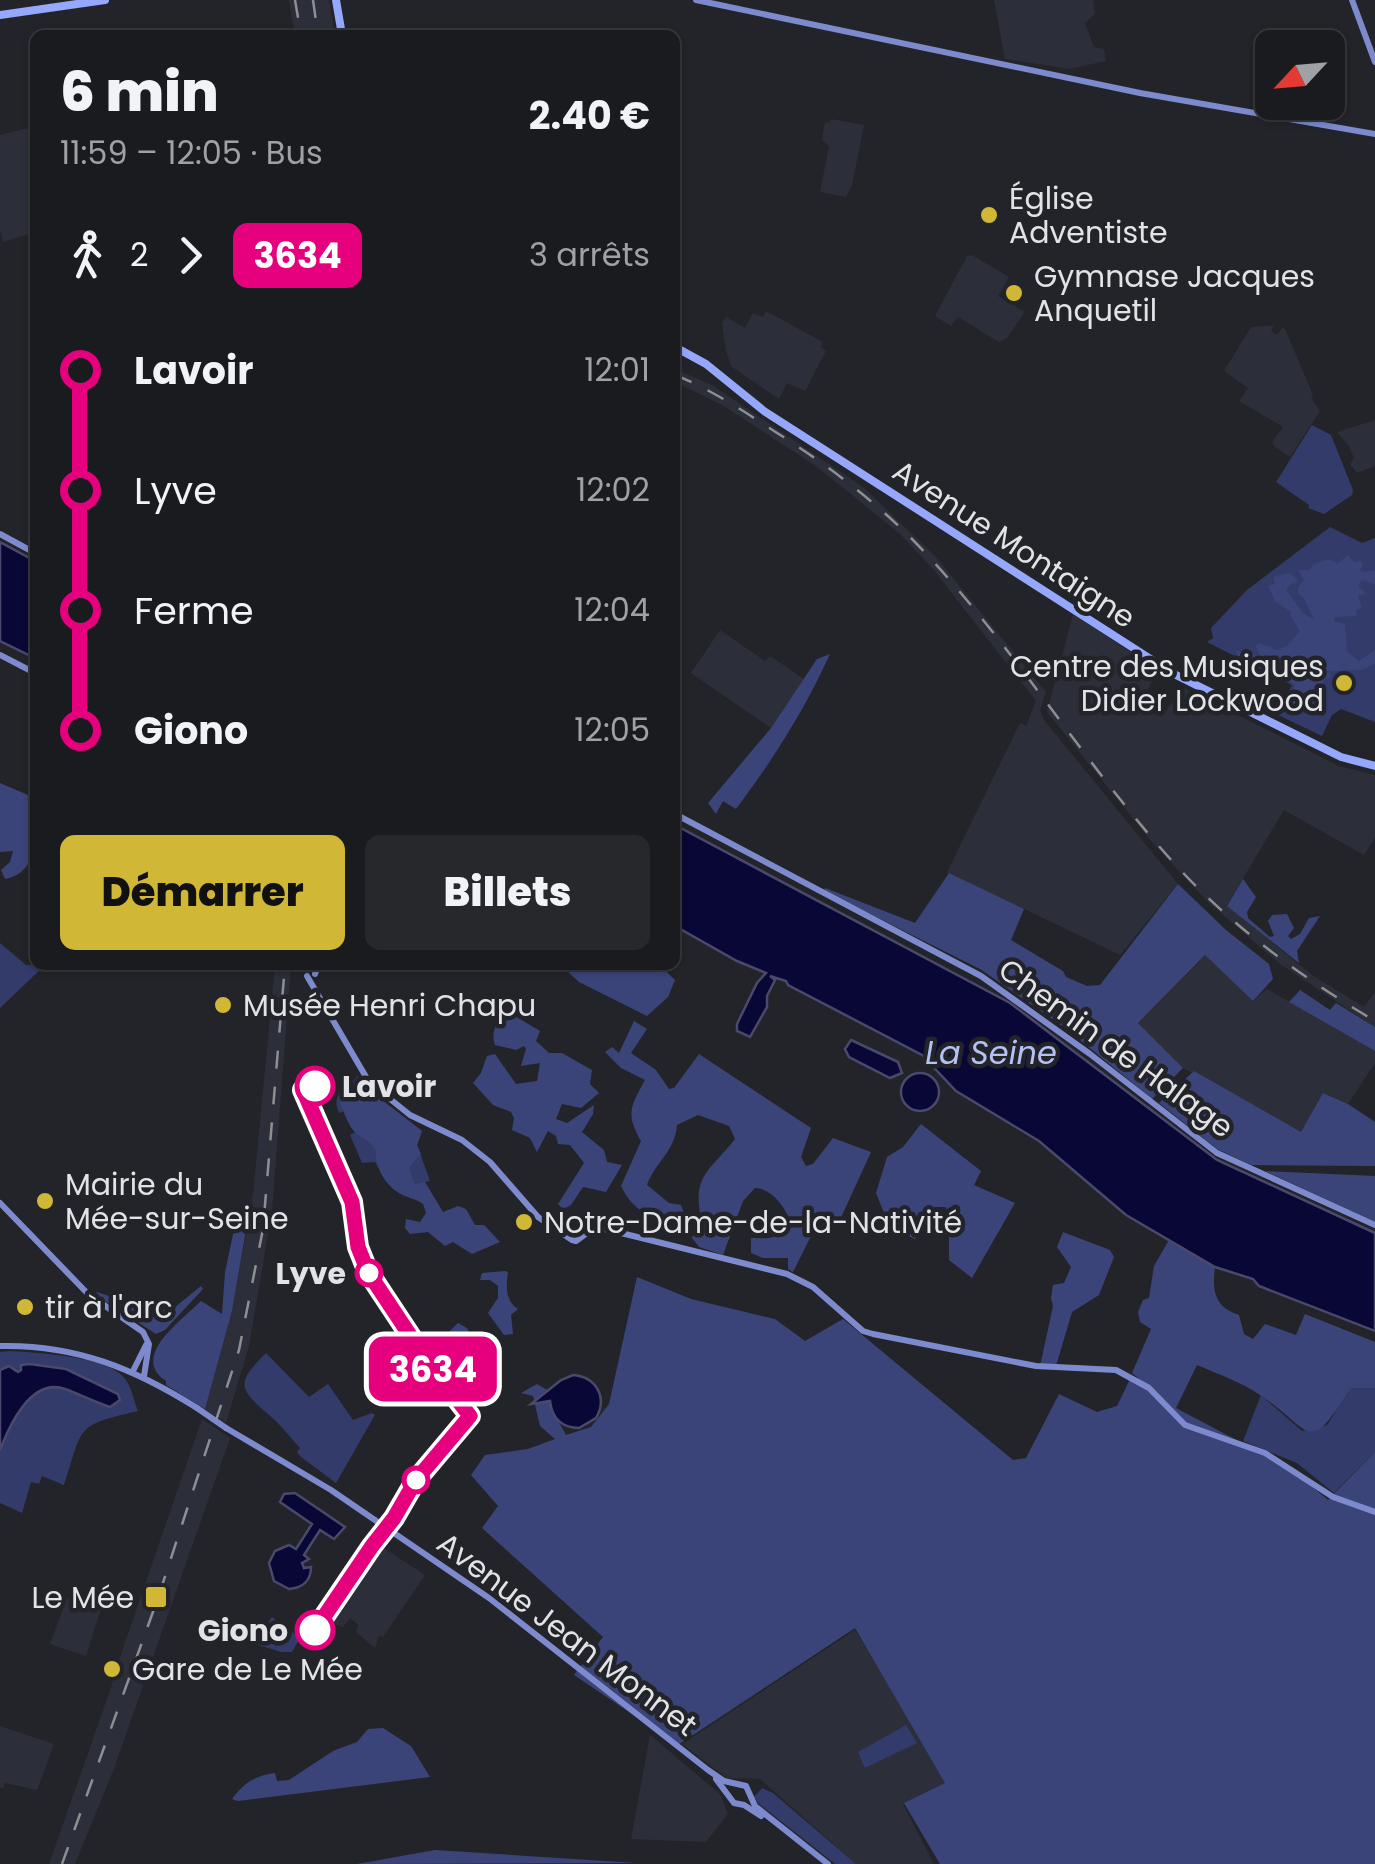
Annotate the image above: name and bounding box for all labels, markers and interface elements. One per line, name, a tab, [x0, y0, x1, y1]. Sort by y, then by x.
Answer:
north arrow	[1255, 30, 1345, 120]
map controls	[1255, 30, 1345, 120]
text: 6 min	[60, 53, 219, 130]
text: 2.40 €	[529, 89, 650, 142]
text: 11:59 – 12:05 · Bus	[60, 130, 323, 175]
place label: Église Adventiste	[1009, 177, 1168, 254]
marker: Église Adventiste	[978, 204, 1000, 226]
icon: walk	[60, 228, 115, 283]
icon: forward	[163, 228, 218, 283]
text: 3634	[253, 231, 342, 280]
text: 2	[130, 232, 148, 277]
text: 3 arrêts	[529, 232, 650, 277]
place label: Gymnase Jacques Anquetil	[1034, 255, 1315, 332]
marker: Gymnase Jacques Anquetil	[1003, 282, 1025, 304]
text: Lavoir	[134, 344, 253, 397]
text: 12:01	[584, 347, 650, 392]
street label: Avenue Montaigne	[884, 449, 1144, 639]
text: Lyve	[134, 464, 217, 517]
text: 12:02	[576, 467, 650, 512]
text: Ferme	[134, 584, 254, 637]
text: 12:04	[574, 587, 650, 632]
place label: Centre des Musiques Didier Lockwood	[1010, 645, 1324, 722]
marker: Centre des Musiques Didier Lockwood	[1333, 672, 1355, 694]
text: Giono	[134, 704, 248, 757]
text: 12:05	[574, 707, 650, 752]
button: Démarrer	[60, 835, 345, 950]
button: Billets	[365, 835, 650, 950]
street label: Chemin de Halage	[990, 948, 1242, 1148]
place label: Musée Henri Chapu	[243, 984, 536, 1027]
marker: Musée Henri Chapu	[212, 994, 234, 1016]
water label: La Seine	[925, 1030, 1057, 1075]
place label: Lavoir	[342, 1065, 436, 1108]
marker: Lavoir	[296, 1067, 334, 1105]
place label: Mairie du Mée-sur-Seine	[65, 1163, 289, 1240]
marker: Mairie du Mée-sur-Seine	[34, 1190, 56, 1212]
place label: Notre-Dame-de-la-Nativité	[544, 1201, 962, 1244]
marker: Notre-Dame-de-la-Nativité	[513, 1211, 535, 1233]
place label: Lyve	[275, 1252, 346, 1295]
marker: Lyve	[356, 1260, 382, 1286]
place label: tir à l'arc	[45, 1286, 173, 1329]
marker: tir à l'arc	[14, 1296, 36, 1318]
line badge: 3634	[363, 1336, 503, 1402]
text: 3634	[389, 1345, 477, 1394]
unlabelled marker	[403, 1467, 429, 1493]
street label: Avenue Jean Monnet	[428, 1522, 706, 1746]
place label: Le Mée	[31, 1576, 134, 1619]
marker: Le Mée	[143, 1584, 169, 1610]
place label: Giono	[198, 1609, 288, 1652]
marker: Giono	[296, 1611, 334, 1649]
place label: Gare de Le Mée	[132, 1648, 363, 1691]
marker: Gare de Le Mée	[101, 1658, 123, 1680]

